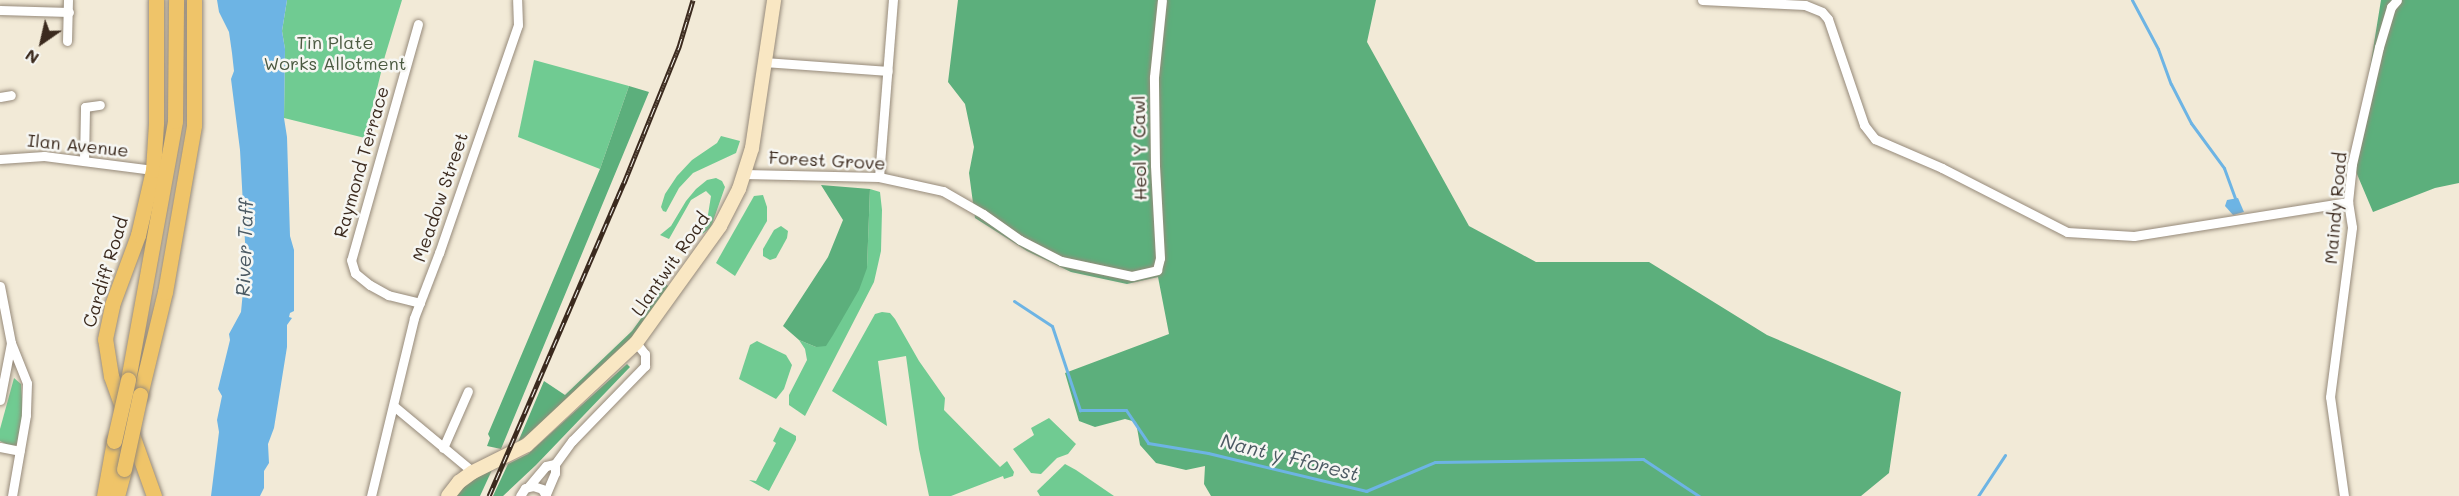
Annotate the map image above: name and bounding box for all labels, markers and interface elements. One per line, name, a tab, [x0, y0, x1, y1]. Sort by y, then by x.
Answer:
north arrow	[12, 12, 72, 72]
park label: Tin Plate Works Allotment	[263, 32, 407, 74]
text: N	[21, 45, 43, 69]
street label: Raymond Terrace	[329, 84, 393, 240]
street label: Heol Y Cawl	[1127, 95, 1151, 201]
street label: Ilan Avenue	[26, 129, 130, 161]
street label: Meadow Street	[408, 129, 472, 265]
street label: Forest Grove	[768, 146, 886, 174]
street label: Maindy Road	[2319, 151, 2351, 265]
water label: River Taff	[230, 199, 258, 297]
street label: Llantwit Road	[626, 208, 714, 320]
street label: Cardiff Road	[78, 214, 132, 330]
water label: Nant y Fforest	[1218, 428, 1362, 486]

